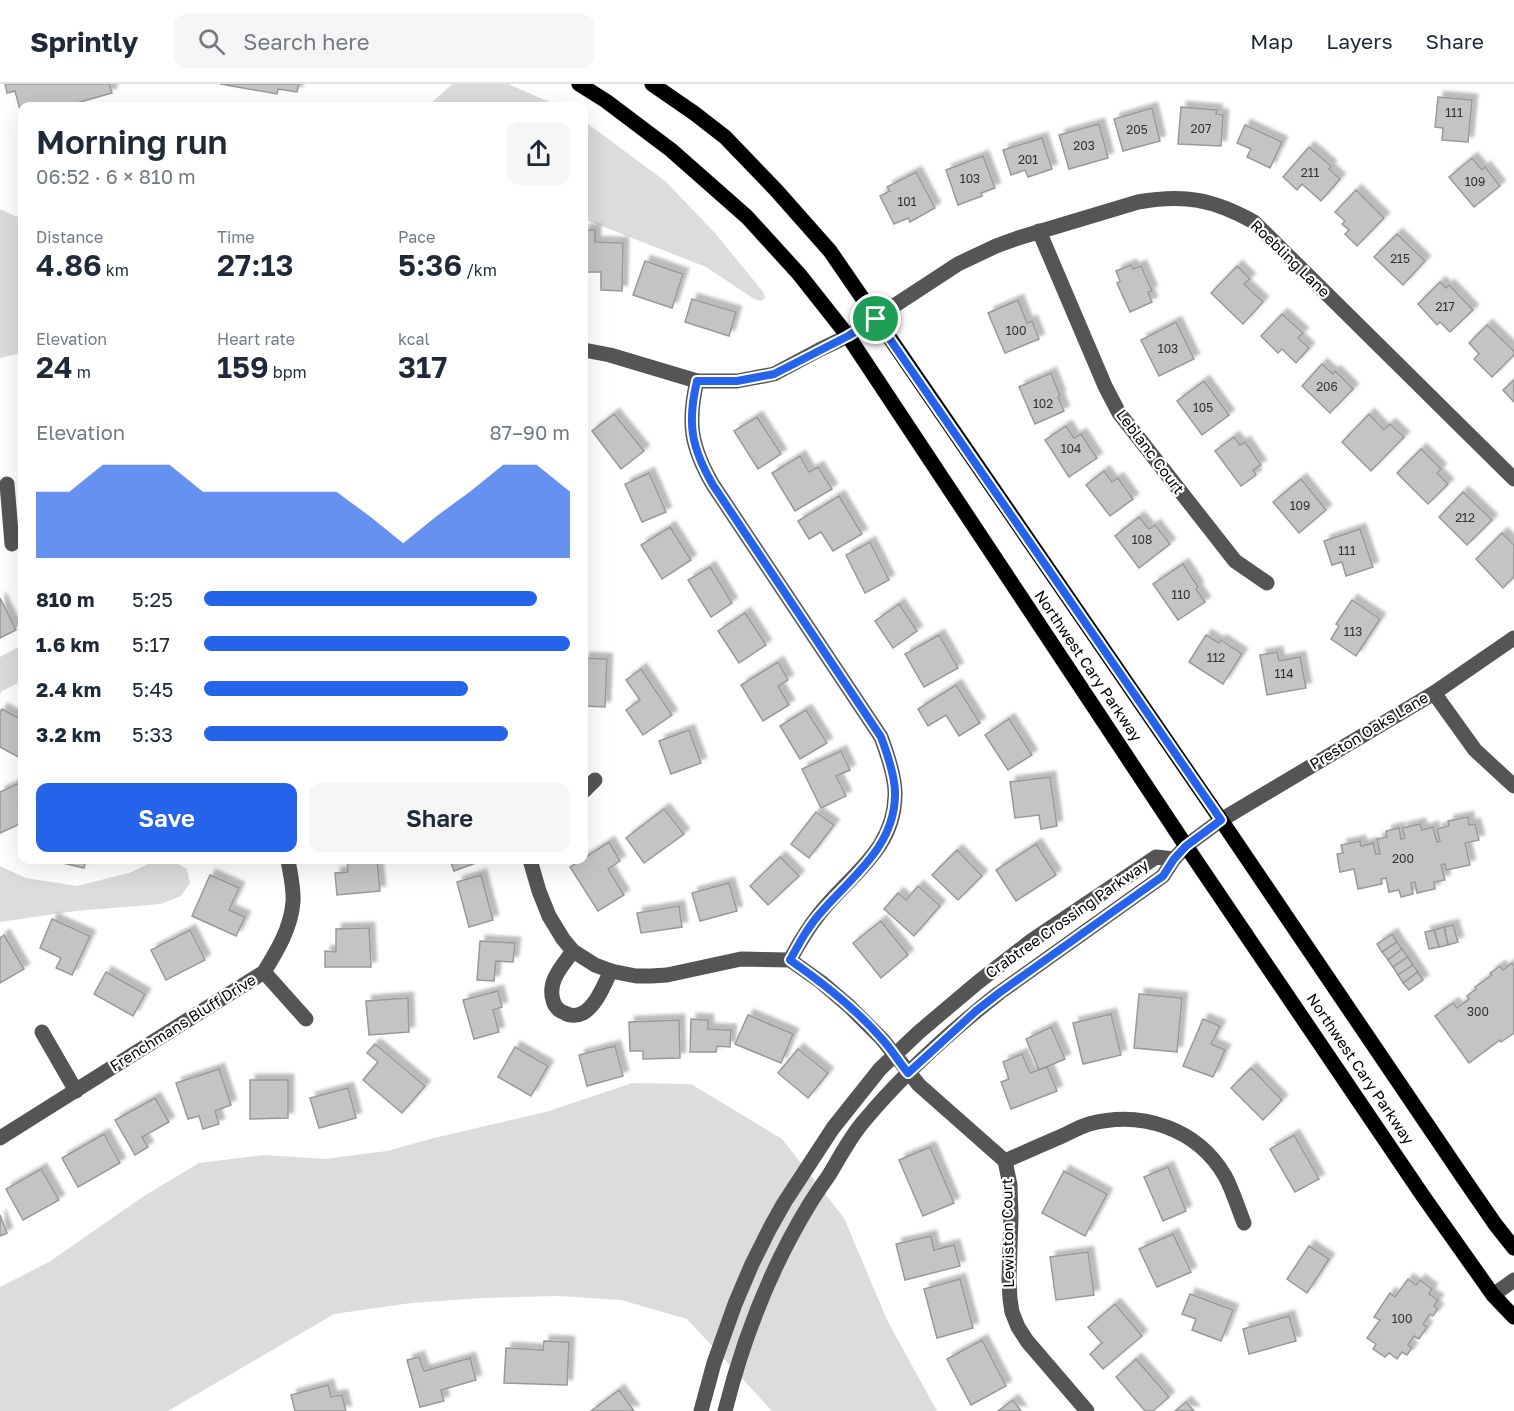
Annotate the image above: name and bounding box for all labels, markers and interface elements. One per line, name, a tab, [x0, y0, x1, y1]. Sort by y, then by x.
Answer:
search box	[174, 14, 594, 68]
text: Sprintly	[30, 25, 138, 58]
icon: search	[195, 25, 228, 58]
text: Search here	[243, 28, 369, 55]
text: Map	[1250, 28, 1293, 54]
text: Layers	[1326, 28, 1393, 54]
text: Share	[1426, 28, 1484, 54]
house number: 111	[1445, 105, 1463, 120]
house number: 207	[1191, 121, 1211, 136]
text: Morning run	[36, 122, 228, 161]
button: share	[507, 122, 570, 185]
house number: 205	[1126, 122, 1148, 137]
house number: 203	[1073, 138, 1095, 153]
house number: 201	[1018, 152, 1038, 167]
text: 06:52 · 6 × 810 m	[36, 164, 196, 188]
house number: 211	[1301, 165, 1319, 180]
house number: 103	[960, 171, 980, 186]
house number: 109	[1465, 174, 1485, 189]
house number: 101	[897, 194, 917, 209]
street label: Roebling Lane	[1247, 216, 1334, 301]
text: Distance	[36, 227, 103, 247]
text: Time	[217, 227, 255, 247]
text: Pace	[398, 227, 435, 247]
text: 4.86	[36, 247, 102, 283]
text: 27:13	[217, 247, 294, 283]
text: 5:36	[398, 247, 462, 283]
house number: 215	[1390, 251, 1410, 266]
text: km	[102, 260, 129, 280]
text: /km	[462, 260, 497, 280]
pin	[850, 293, 901, 344]
house number: 217	[1435, 299, 1455, 314]
icon: arrive	[859, 302, 892, 335]
house number: 100	[1006, 323, 1026, 338]
text: Elevation	[36, 329, 107, 349]
text: Heart rate	[217, 329, 295, 349]
text: kcal	[398, 329, 430, 349]
house number: 103	[1158, 341, 1178, 356]
text: 24	[36, 349, 73, 385]
text: 159	[217, 349, 269, 385]
text: 317	[398, 349, 447, 385]
text: m	[73, 362, 91, 382]
text: bpm	[269, 362, 307, 382]
house number: 206	[1316, 379, 1338, 394]
house number: 102	[1033, 396, 1053, 411]
house number: 105	[1193, 400, 1213, 415]
street label: Leblanc Court	[1113, 406, 1188, 497]
text: Elevation	[36, 420, 125, 444]
text: 87–90 m	[489, 420, 570, 444]
house number: 104	[1061, 441, 1081, 456]
house number: 109	[1290, 498, 1310, 513]
house number: 212	[1455, 510, 1475, 525]
house number: 108	[1132, 532, 1152, 547]
house number: 111	[1338, 543, 1356, 558]
text: 810 m	[36, 587, 95, 611]
text: 5:25	[132, 587, 173, 611]
street label: Northwest Cary Parkway	[1032, 587, 1146, 745]
house number: 110	[1171, 587, 1191, 602]
house number: 113	[1344, 624, 1362, 639]
text: 1.6 km	[36, 632, 100, 656]
text: 5:17	[132, 632, 170, 656]
house number: 112	[1207, 650, 1225, 665]
house number: 114	[1275, 666, 1293, 681]
text: 2.4 km	[36, 677, 101, 701]
text: 5:45	[132, 677, 173, 701]
street label: Preston Oaks Lane	[1306, 688, 1431, 773]
text: 3.2 km	[36, 722, 101, 746]
text: 5:33	[132, 722, 173, 746]
button: Save	[36, 783, 297, 852]
button: Share	[309, 783, 570, 852]
house number: 200	[1392, 851, 1414, 866]
street label: Crabtree Crossing Parkway	[982, 855, 1152, 981]
street label: Frenchmans Bluff Drive	[106, 970, 259, 1074]
street label: Northwest Cary Parkway	[1304, 990, 1418, 1148]
house number: 300	[1467, 1004, 1489, 1019]
street label: Lewiston Court	[997, 1178, 1017, 1288]
house number: 100	[1392, 1311, 1412, 1326]

